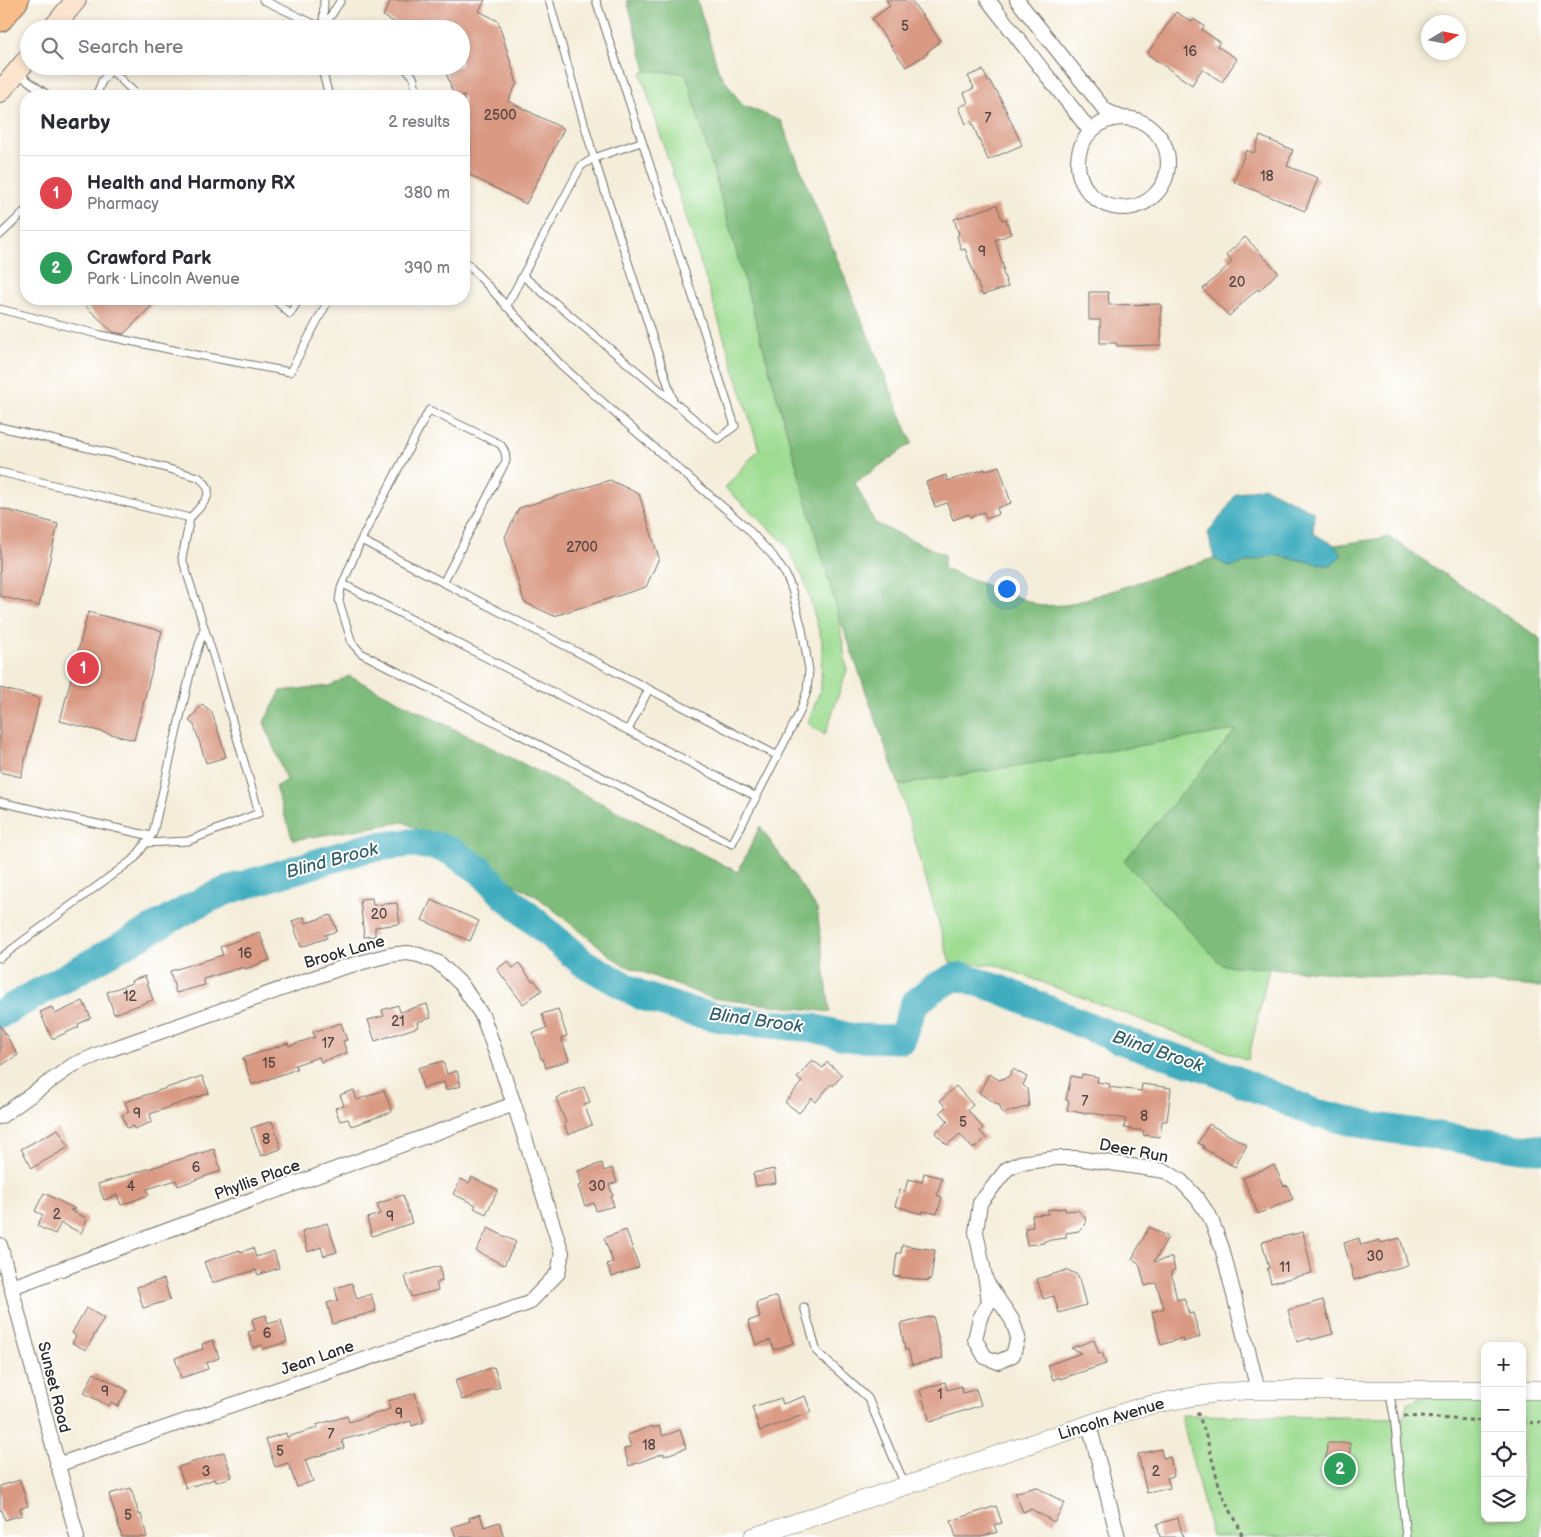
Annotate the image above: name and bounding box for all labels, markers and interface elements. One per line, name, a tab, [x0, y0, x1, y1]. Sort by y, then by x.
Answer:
north arrow	[1421, 15, 1466, 60]
house number: 5	[901, 18, 909, 35]
search box	[20, 20, 470, 75]
icon: search	[38, 34, 66, 62]
text: Search here	[78, 36, 183, 59]
house number: 16	[1183, 43, 1197, 60]
house number: 2500	[484, 107, 516, 124]
text: Nearby	[40, 110, 110, 135]
house number: 7	[985, 110, 992, 127]
text: 2 results	[388, 113, 450, 132]
house number: 18	[1260, 168, 1274, 185]
text: Health and Harmony RX	[87, 172, 295, 195]
text: 1	[53, 184, 59, 203]
text: 380 m	[404, 184, 450, 203]
text: Pharmacy	[87, 195, 159, 214]
house number: 9	[978, 243, 986, 260]
text: Crawford Park	[87, 247, 211, 270]
text: 2	[51, 259, 61, 278]
text: 390 m	[404, 259, 450, 278]
text: Park · Lincoln Avenue	[87, 270, 240, 289]
house number: 20	[1229, 274, 1245, 291]
house number: 2700	[566, 539, 598, 556]
your location	[994, 576, 1020, 602]
pin: 1	[67, 649, 99, 687]
water label: Blind Brook	[284, 838, 381, 883]
house number: 20	[371, 906, 387, 923]
street label: Brook Lane	[302, 932, 387, 973]
house number: 16	[238, 945, 252, 962]
house number: 12	[123, 988, 138, 1005]
water label: Blind Brook	[708, 1004, 805, 1038]
house number: 21	[391, 1013, 405, 1030]
water label: Blind Brook	[1110, 1026, 1207, 1077]
house number: 17	[322, 1035, 334, 1052]
house number: 15	[262, 1055, 276, 1072]
house number: 7	[1082, 1093, 1089, 1110]
house number: 9	[133, 1105, 141, 1122]
house number: 8	[1140, 1108, 1148, 1125]
house number: 5	[959, 1114, 967, 1131]
house number: 8	[262, 1131, 270, 1148]
street label: Deer Run	[1098, 1135, 1170, 1167]
street label: Phyllis Place	[212, 1156, 303, 1205]
house number: 6	[192, 1159, 201, 1176]
house number: 4	[127, 1178, 136, 1195]
house number: 30	[589, 1178, 605, 1195]
house number: 2	[53, 1206, 62, 1223]
house number: 9	[386, 1208, 394, 1225]
house number: 30	[1367, 1248, 1383, 1265]
house number: 11	[1280, 1259, 1290, 1276]
house number: 6	[263, 1325, 272, 1342]
street label: Jean Lane	[278, 1337, 357, 1380]
street label: Sunset Road	[33, 1340, 74, 1435]
map controls	[1481, 1342, 1526, 1522]
button: +	[1481, 1342, 1526, 1387]
house number: 9	[101, 1383, 109, 1400]
house number: 1	[937, 1386, 943, 1403]
button: −	[1481, 1387, 1526, 1432]
street label: Lincoln Avenue	[1056, 1394, 1167, 1445]
house number: 9	[395, 1405, 403, 1422]
house number: 7	[328, 1426, 335, 1443]
button: locate	[1481, 1432, 1526, 1477]
house number: 18	[642, 1437, 656, 1454]
house number: 5	[276, 1443, 284, 1460]
pin: 2	[1324, 1450, 1356, 1488]
house number: 3	[202, 1463, 210, 1480]
house number: 2	[1152, 1463, 1161, 1480]
button: layers	[1481, 1477, 1526, 1522]
house number: 5	[124, 1507, 132, 1524]

